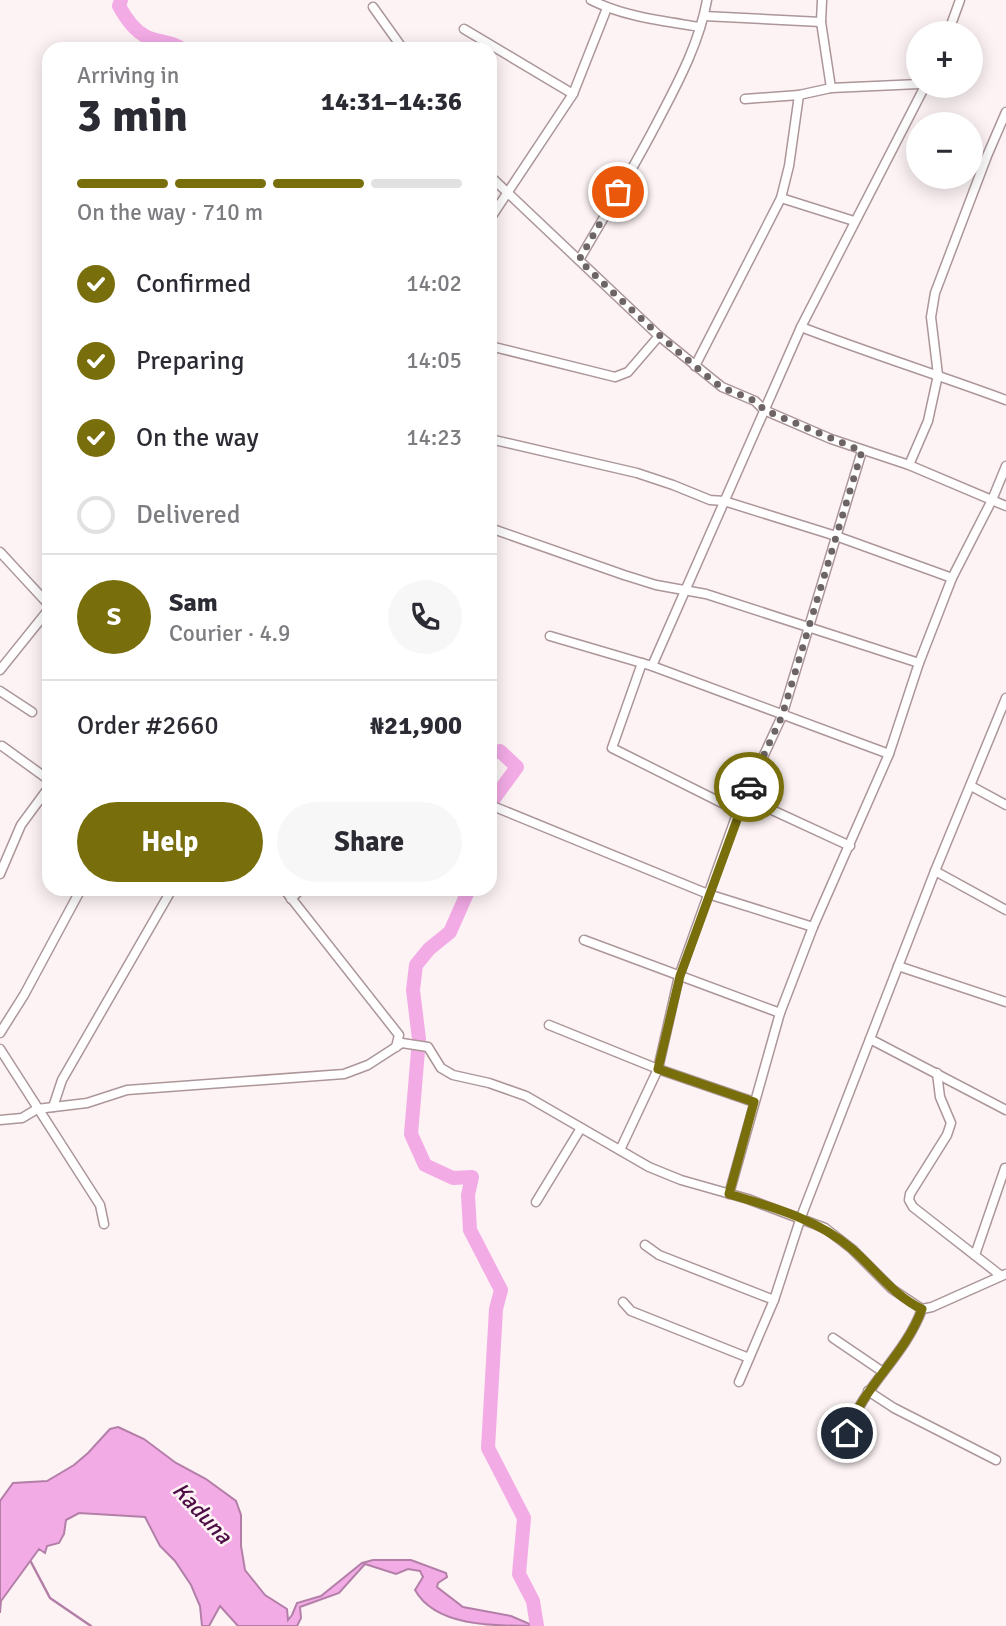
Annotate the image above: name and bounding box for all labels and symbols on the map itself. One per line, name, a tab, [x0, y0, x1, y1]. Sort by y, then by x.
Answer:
pin	[588, 162, 648, 222]
courier	[714, 752, 784, 822]
pin	[817, 1403, 877, 1463]
water label: Kaduna	[166, 1476, 239, 1551]

